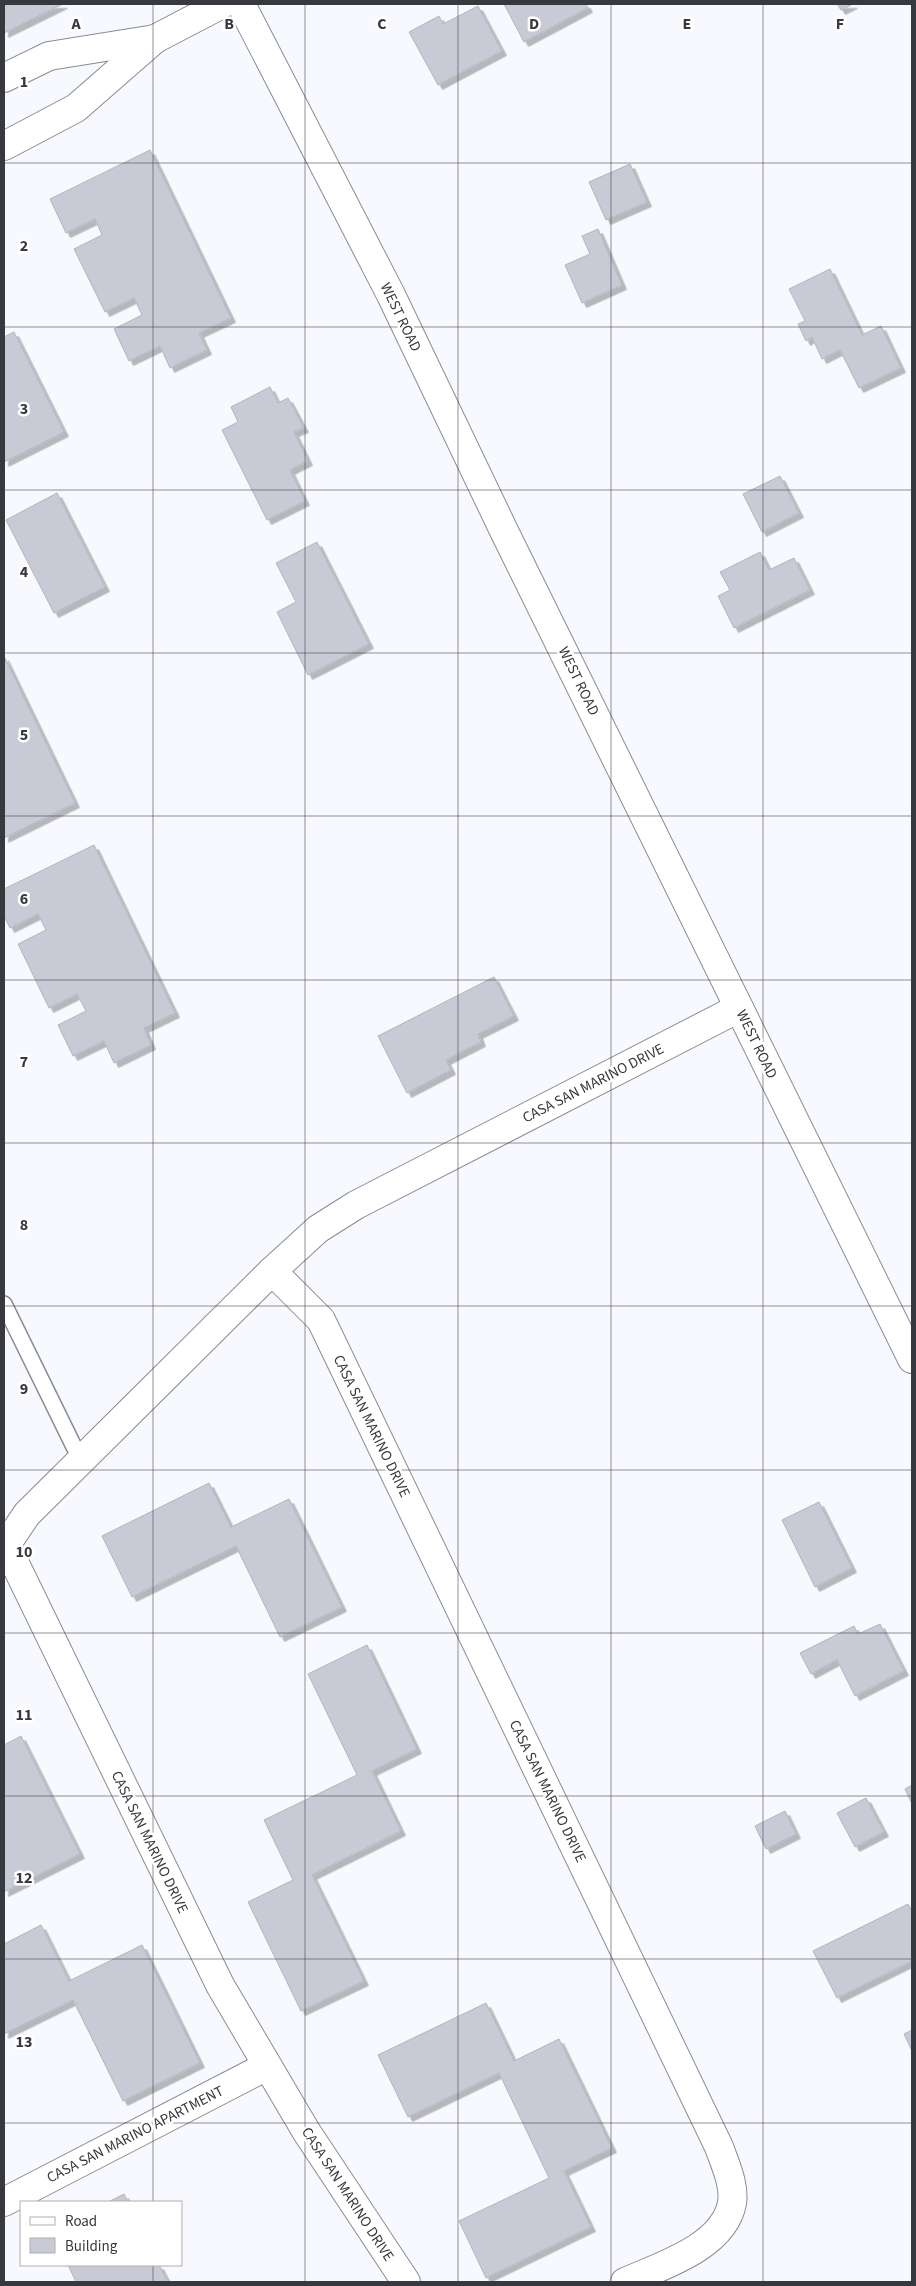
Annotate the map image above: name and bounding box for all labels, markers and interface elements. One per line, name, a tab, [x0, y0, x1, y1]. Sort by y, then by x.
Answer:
text: A	[70, 13, 81, 35]
text: B	[224, 13, 234, 35]
text: C	[377, 13, 387, 35]
text: D	[529, 13, 539, 35]
text: E	[683, 13, 691, 35]
text: F	[836, 13, 844, 35]
text: 1	[20, 71, 28, 93]
text: 2	[20, 235, 28, 257]
street label: WEST ROAD	[375, 279, 426, 355]
text: 3	[20, 398, 28, 420]
text: 4	[20, 561, 29, 583]
street label: WEST ROAD	[553, 643, 604, 719]
text: 5	[20, 724, 28, 746]
text: 6	[20, 888, 28, 910]
street label: WEST ROAD	[731, 1006, 782, 1082]
street label: CASA SAN MARINO DRIVE	[519, 1039, 668, 1128]
text: 7	[20, 1051, 28, 1073]
text: 8	[20, 1214, 28, 1236]
street label: CASA SAN MARINO DRIVE	[328, 1351, 415, 1501]
text: 9	[20, 1378, 28, 1400]
text: 10	[16, 1541, 32, 1563]
text: 11	[16, 1704, 32, 1726]
street label: CASA SAN MARINO DRIVE	[504, 1716, 591, 1866]
street label: CASA SAN MARINO DRIVE	[106, 1767, 193, 1917]
text: 12	[16, 1867, 32, 1889]
text: 13	[16, 2031, 32, 2053]
street label: CASA SAN MARINO APARTMENT	[43, 2081, 227, 2188]
street label: CASA SAN MARINO DRIVE	[296, 2123, 399, 2266]
legend	[20, 2201, 182, 2266]
text: Road	[65, 2211, 97, 2232]
text: Building	[65, 2236, 118, 2257]

